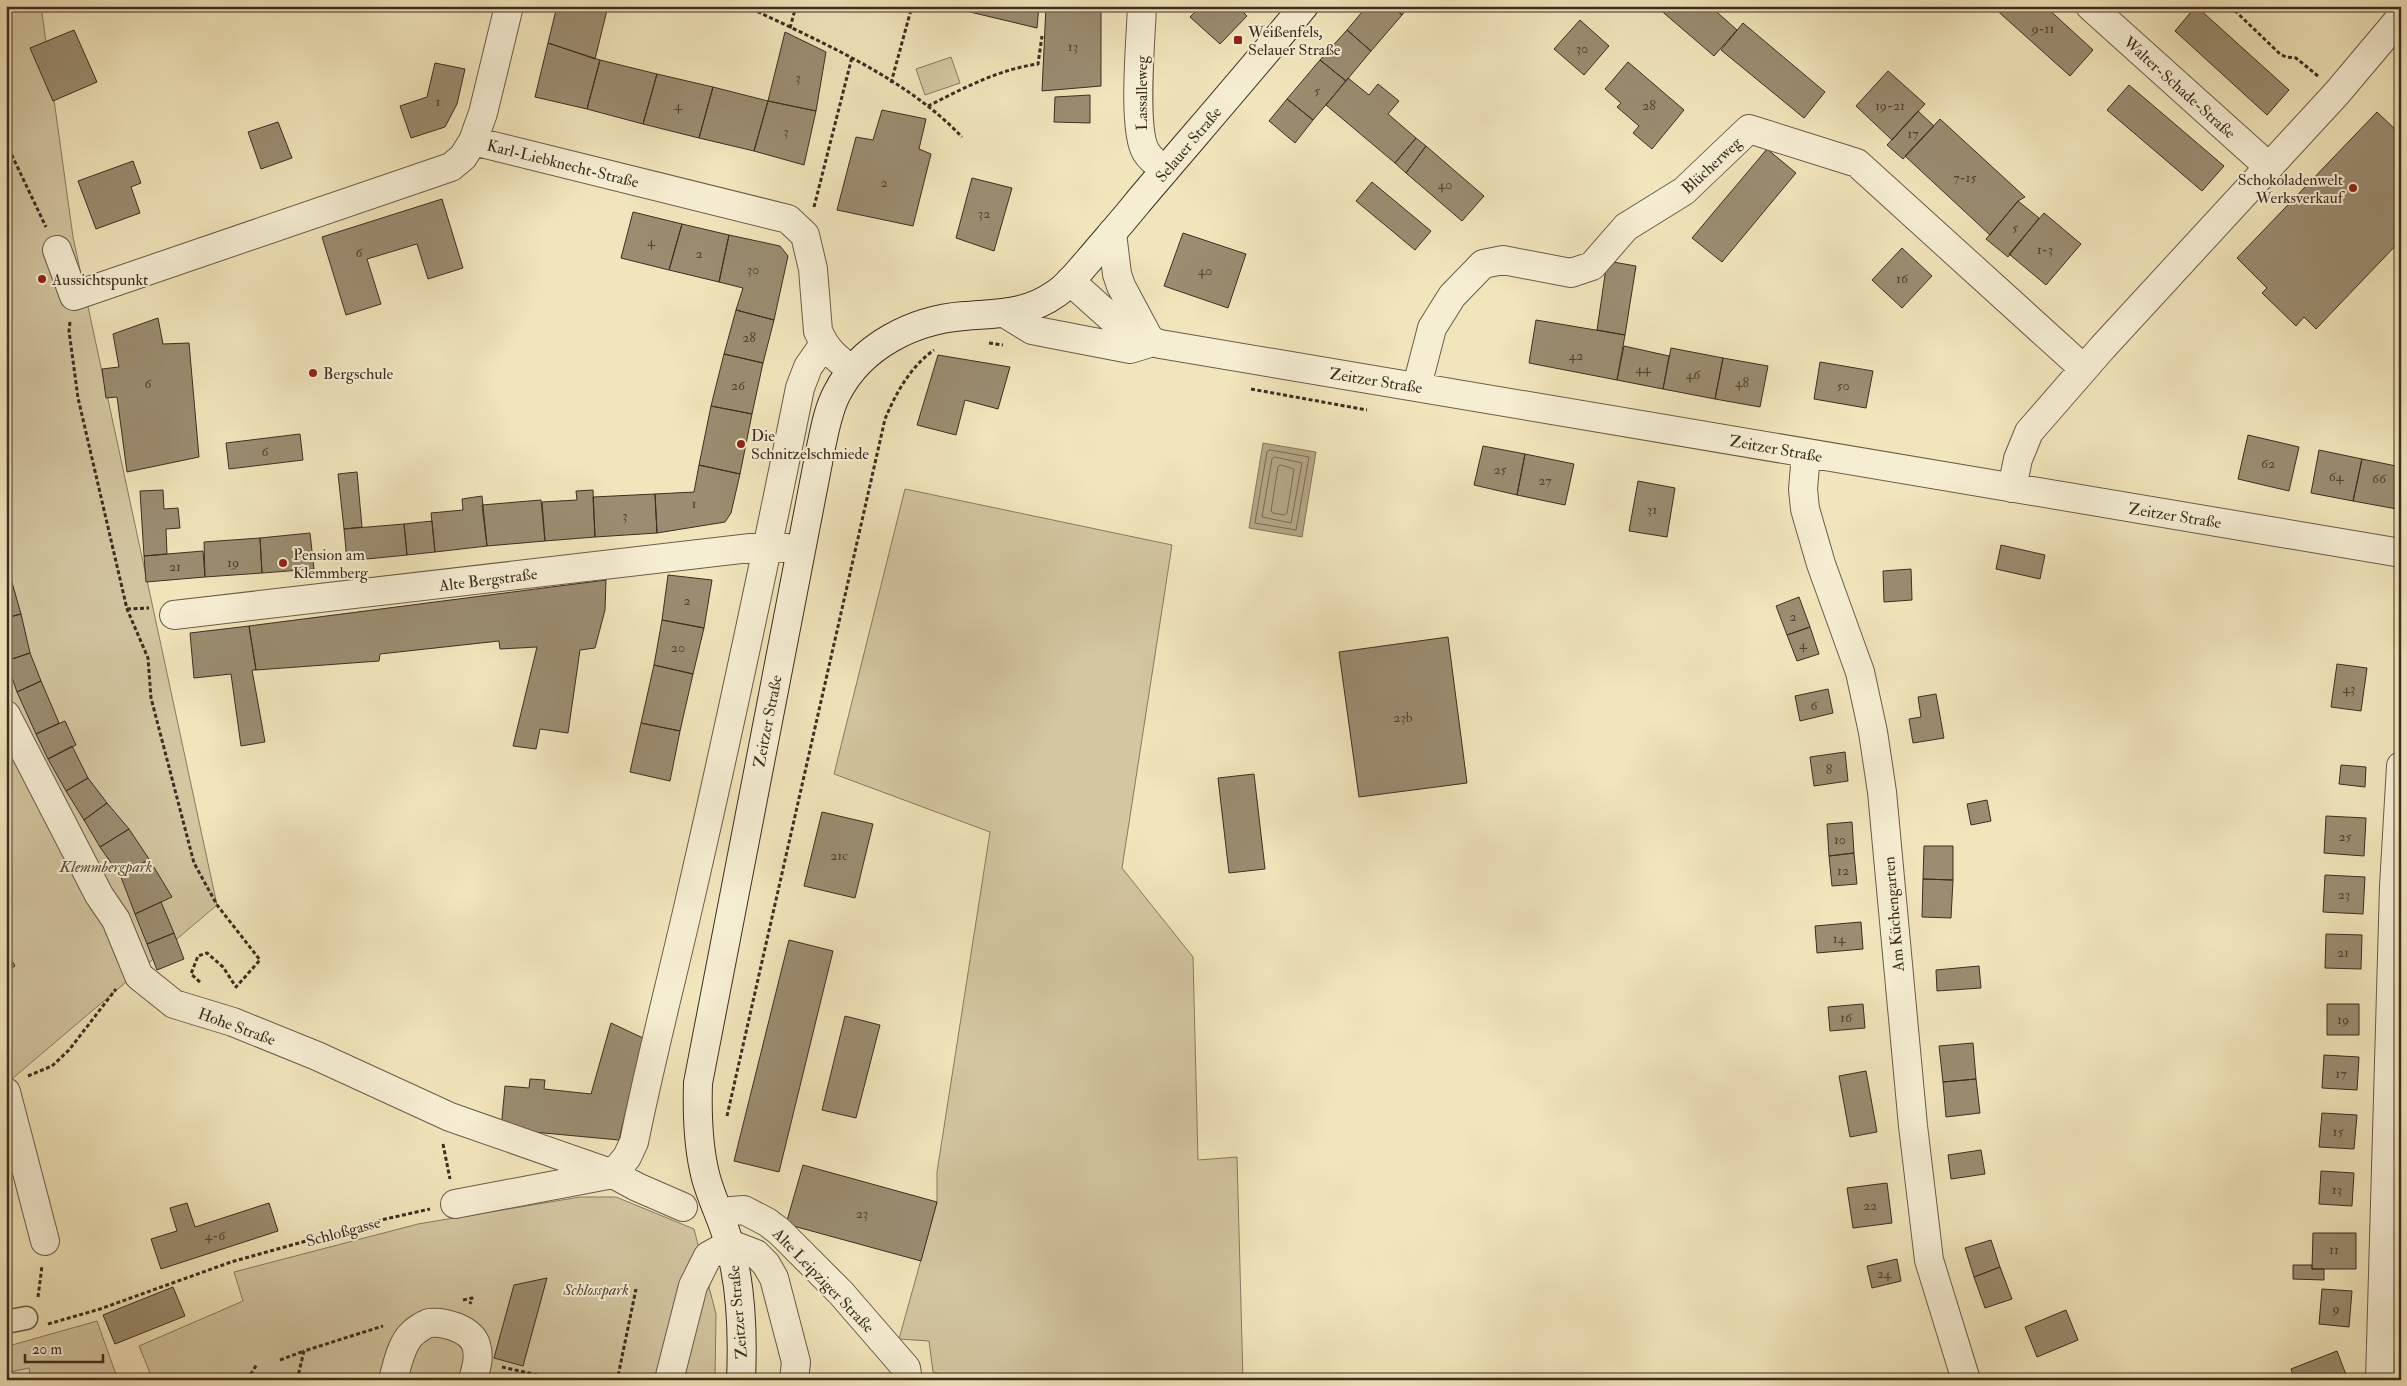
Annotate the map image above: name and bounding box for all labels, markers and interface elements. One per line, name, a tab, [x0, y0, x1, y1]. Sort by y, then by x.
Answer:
house number: 9-11	[2030, 20, 2055, 37]
place label: Weißenfels, Selauer Straße	[1247, 22, 1341, 60]
street label: Walter-Schade-Straße	[2119, 32, 2240, 143]
marker: Weißenfels, Selauer Straße	[1232, 34, 1244, 46]
house number: 13	[1068, 38, 1078, 55]
house number: 30	[1576, 40, 1588, 57]
street label: Lassalleweg	[1132, 54, 1152, 130]
house number: 3	[795, 69, 801, 86]
house number: 5	[1314, 82, 1321, 99]
house number: 1	[436, 93, 441, 110]
house number: 4	[674, 97, 683, 114]
house number: 28	[1642, 97, 1656, 114]
house number: 19-21	[1875, 97, 1905, 114]
street label: Selauer Straße	[1151, 103, 1226, 187]
house number: 3	[783, 123, 789, 140]
house number: 17	[1907, 125, 1919, 142]
street label: Blücherweg	[1678, 132, 1747, 198]
street label: Karl-Liebknecht-Straße	[485, 135, 641, 193]
house number: 7-15	[1953, 169, 1978, 186]
place label: Schokoladenwelt Werksverkauf	[2238, 170, 2346, 208]
house number: 2	[880, 174, 888, 191]
house number: 40	[1438, 176, 1452, 193]
marker: Schokoladenwelt Werksverkauf	[2347, 182, 2359, 194]
house number: 32	[978, 205, 990, 222]
house number: 5	[2012, 219, 2019, 236]
house number: 4	[647, 233, 656, 250]
house number: 1-3	[2037, 241, 2053, 258]
house number: 6	[355, 244, 363, 261]
house number: 2	[695, 245, 703, 262]
house number: 30	[747, 261, 759, 278]
house number: 40	[1198, 262, 1212, 279]
place label: Aussichtspunkt	[51, 270, 148, 291]
house number: 16	[1896, 270, 1909, 287]
marker: Aussichtspunkt	[36, 273, 48, 285]
house number: 28	[742, 329, 756, 346]
house number: 42	[1569, 347, 1583, 364]
house number: 44	[1635, 360, 1652, 377]
place label: Bergschule	[323, 364, 393, 384]
street label: Zeitzer Straße	[1328, 364, 1424, 398]
house number: 46	[1686, 366, 1701, 383]
marker: Bergschule	[307, 367, 319, 379]
house number: 48	[1735, 374, 1749, 391]
house number: 6	[144, 375, 152, 392]
house number: 26	[731, 377, 746, 394]
house number: 50	[1836, 377, 1850, 394]
place label: Die Schnitzelschmiede	[751, 426, 869, 464]
street label: Zeitzer Straße	[1728, 431, 1824, 467]
marker: Die Schnitzelschmiede	[735, 438, 747, 450]
house number: 6	[261, 443, 269, 460]
house number: 62	[2261, 455, 2275, 472]
house number: 25	[1493, 461, 1507, 478]
house number: 64	[2329, 468, 2345, 485]
house number: 66	[2372, 470, 2387, 487]
house number: 27	[1538, 472, 1552, 489]
house number: 1	[692, 495, 697, 512]
street label: Zeitzer Straße	[2127, 499, 2223, 533]
house number: 31	[1647, 501, 1657, 518]
house number: 3	[622, 507, 628, 524]
place label: Pension am Klemmberg	[293, 545, 369, 583]
house number: 19	[227, 554, 239, 571]
marker: Pension am Klemmberg	[277, 557, 289, 569]
house number: 21	[169, 558, 181, 575]
street label: Alte Bergstraße	[437, 564, 539, 596]
house number: 2	[683, 592, 691, 609]
house number: 2	[1789, 608, 1797, 625]
house number: 4	[1799, 636, 1808, 653]
house number: 20	[671, 639, 685, 656]
street label: Zeitzer Straße	[749, 673, 787, 769]
house number: 43	[2343, 680, 2355, 697]
house number: 6	[1810, 697, 1818, 714]
house number: 23b	[1393, 709, 1413, 726]
house number: 8	[1826, 761, 1833, 778]
house number: 25	[2338, 828, 2352, 845]
house number: 10	[1834, 831, 1846, 848]
house number: 21c	[830, 847, 848, 864]
street label: Am Küchengarten	[1879, 856, 1909, 973]
park label: Klemmbergpark	[59, 857, 153, 877]
house number: 12	[1837, 862, 1849, 879]
house number: 23	[2338, 886, 2350, 903]
house number: 14	[1833, 930, 1847, 947]
house number: 21	[2337, 944, 2349, 961]
street label: Hohe Straße	[195, 1004, 278, 1050]
house number: 16	[1840, 1009, 1853, 1026]
house number: 19	[2337, 1011, 2349, 1028]
house number: 17	[2335, 1065, 2347, 1082]
house number: 15	[2332, 1123, 2344, 1140]
house number: 13	[2332, 1181, 2342, 1198]
house number: 22	[1863, 1197, 1877, 1214]
house number: 23	[856, 1205, 868, 1222]
street label: Schloßgasse	[304, 1212, 383, 1251]
street label: Alte Leipziger Straße	[767, 1223, 879, 1338]
house number: 4-6	[205, 1227, 226, 1244]
house number: 11	[2329, 1241, 2339, 1258]
street label: Zeitzer Straße	[724, 1264, 752, 1359]
house number: 24	[1877, 1265, 1893, 1282]
park label: Schlosspark	[562, 1280, 629, 1300]
house number: 9	[2331, 1300, 2340, 1317]
scale bar	[25, 1331, 102, 1363]
text: 20 m	[32, 1340, 62, 1359]

